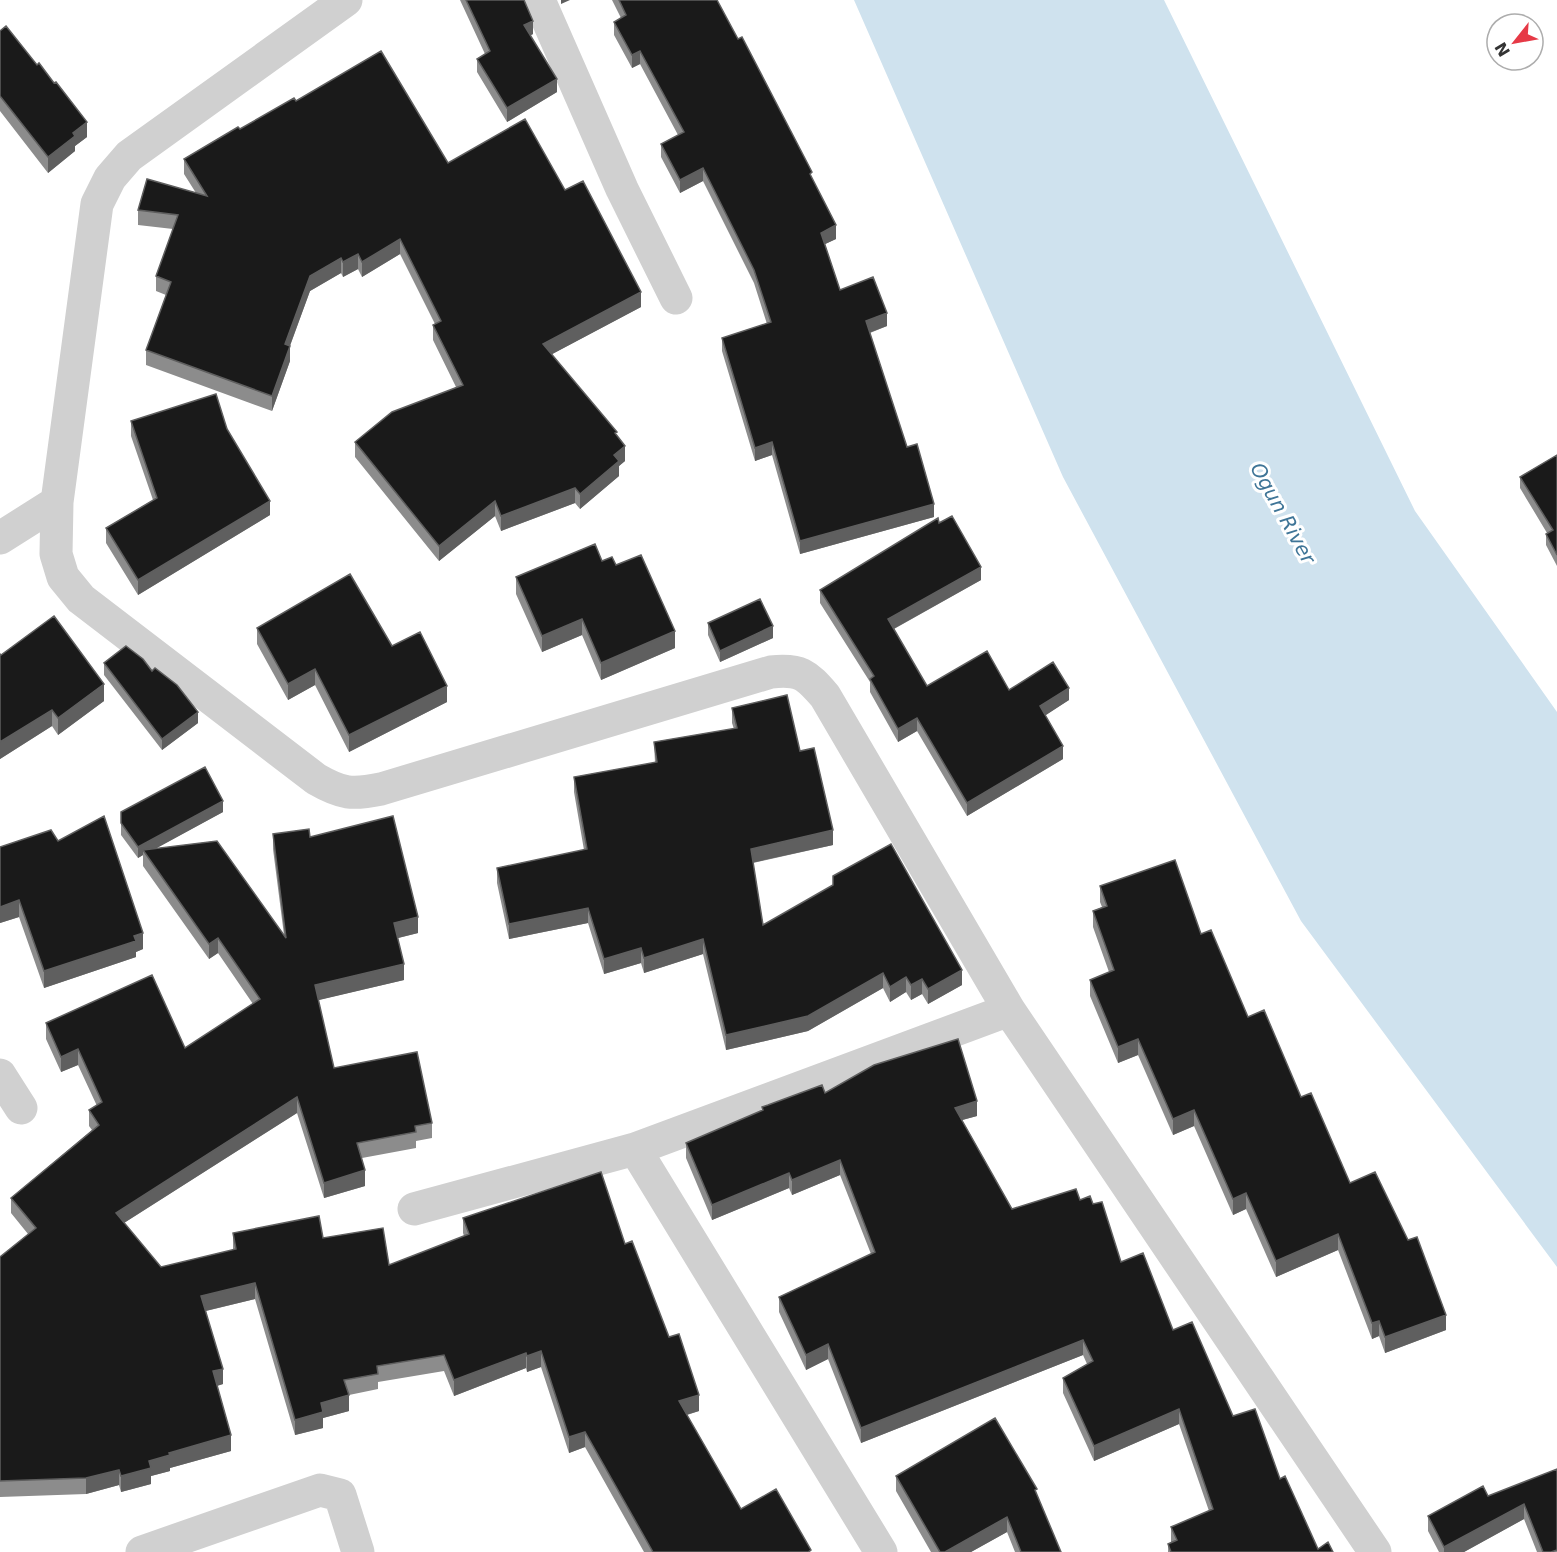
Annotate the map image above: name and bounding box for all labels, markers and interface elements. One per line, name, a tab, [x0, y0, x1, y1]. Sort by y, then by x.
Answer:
north arrow	[1485, 12, 1545, 72]
text: N	[1491, 39, 1514, 60]
water label: Ogun River	[1245, 458, 1321, 569]

